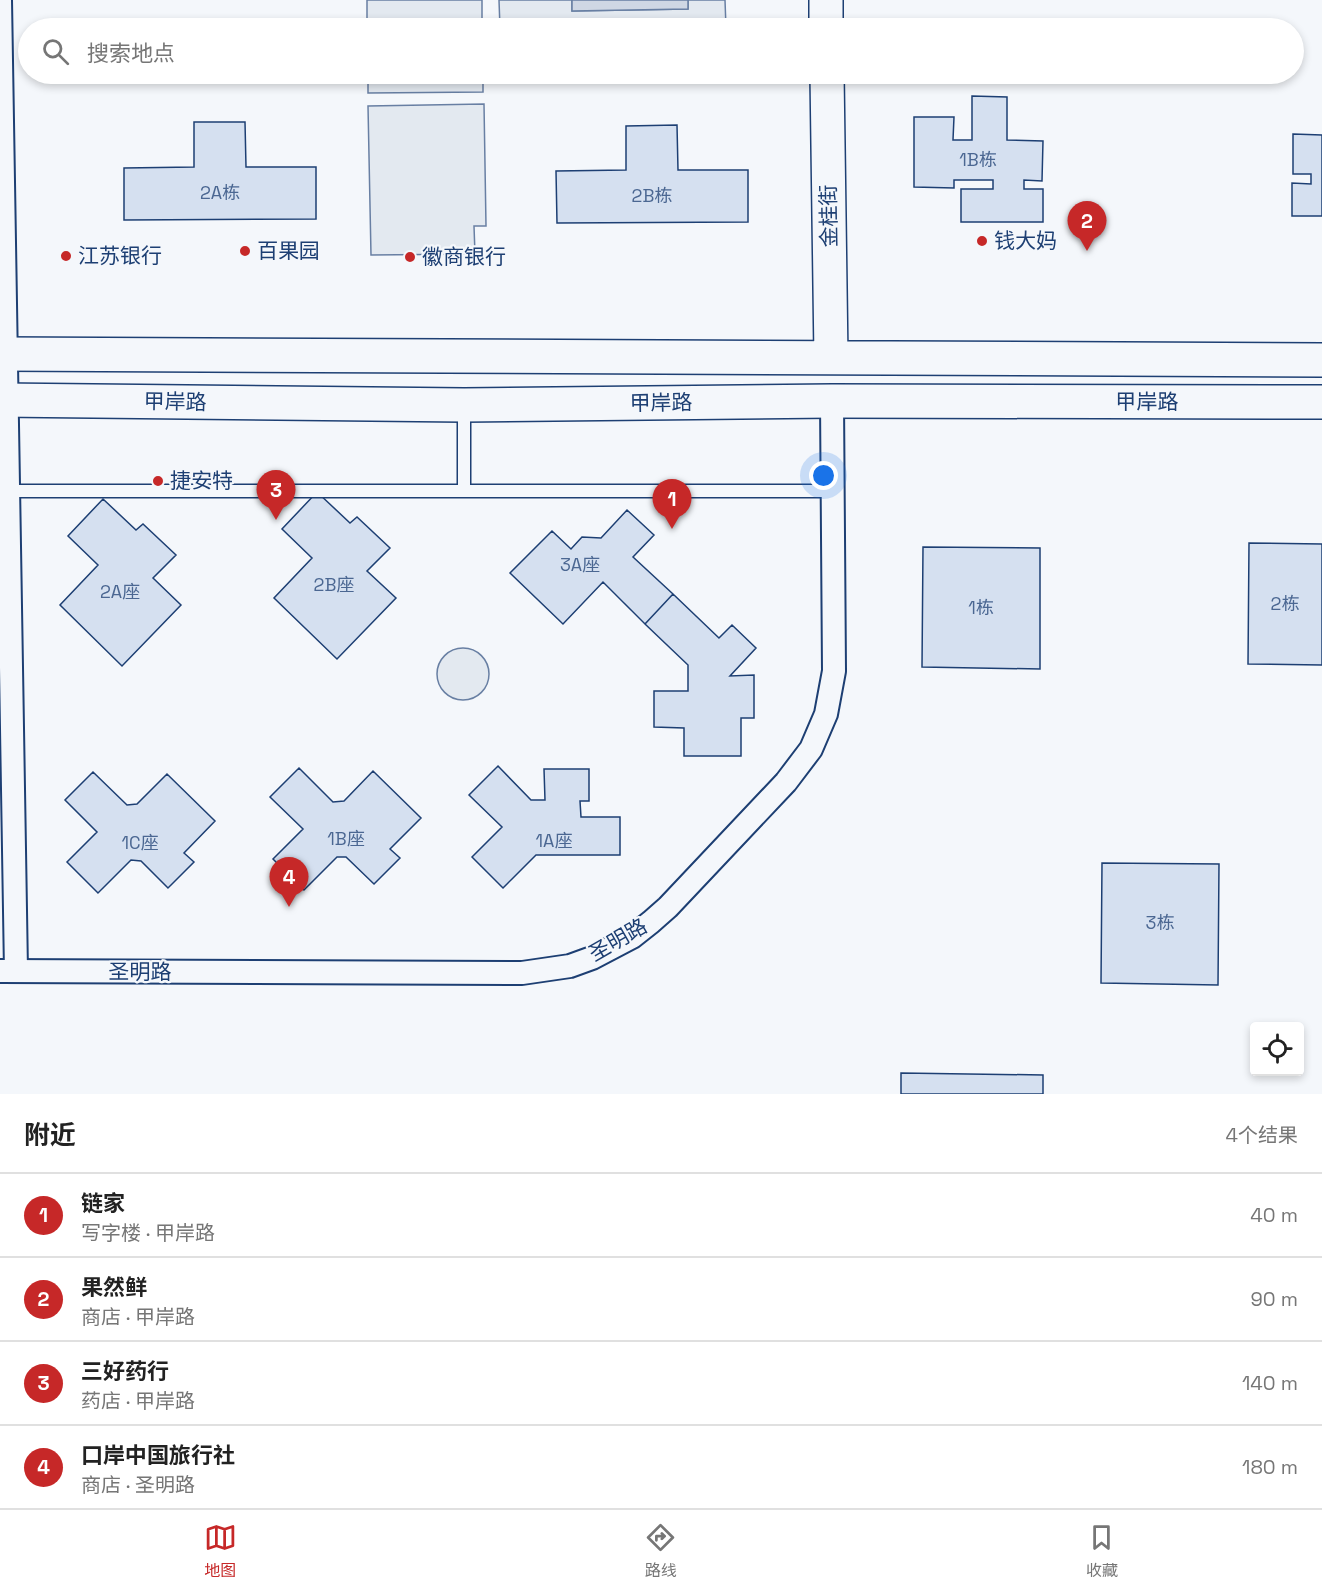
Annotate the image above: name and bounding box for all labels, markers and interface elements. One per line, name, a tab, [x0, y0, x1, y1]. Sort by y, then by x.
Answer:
search box	[18, 18, 1304, 84]
icon: search	[39, 35, 72, 68]
text: 搜索地点	[87, 39, 175, 67]
house number: 1B栋	[959, 148, 997, 171]
house number: 2A栋	[200, 181, 240, 204]
house number: 2B栋	[632, 184, 672, 207]
street label: 金桂街	[814, 184, 843, 248]
pin: 2	[1068, 202, 1106, 251]
place label: 钱大妈	[994, 227, 1057, 254]
marker: 钱大妈	[975, 234, 989, 248]
place label: 百果园	[257, 237, 320, 264]
place label: 江苏银行	[78, 242, 162, 269]
place label: 徽商银行	[422, 243, 506, 270]
marker: 百果园	[238, 244, 252, 258]
marker: 江苏银行	[59, 249, 73, 263]
marker: 徽商银行	[403, 250, 417, 264]
street label: 甲岸路	[143, 387, 207, 416]
street label: 甲岸路	[629, 388, 693, 417]
street label: 甲岸路	[1116, 388, 1179, 415]
your location	[809, 461, 838, 490]
place label: 捷安特	[170, 467, 233, 494]
pin: 3	[256, 470, 296, 520]
marker: 捷安特	[151, 474, 165, 488]
pin: 1	[652, 480, 692, 529]
house number: 3A座	[560, 553, 600, 576]
house number: 2B座	[314, 573, 354, 596]
house number: 2A座	[100, 580, 140, 603]
house number: 2栋	[1271, 592, 1299, 615]
house number: 1栋	[968, 596, 994, 619]
house number: 1B座	[327, 827, 365, 850]
house number: 1A座	[536, 829, 572, 852]
house number: 1C座	[121, 831, 159, 854]
pin: 4	[270, 858, 308, 907]
house number: 3栋	[1146, 911, 1174, 934]
street label: 圣明路	[584, 912, 652, 967]
street label: 圣明路	[109, 958, 172, 985]
map controls	[1250, 1022, 1304, 1076]
button: locate	[1250, 1022, 1304, 1076]
text: 附近	[24, 1118, 76, 1152]
text: 4个结果	[1226, 1122, 1298, 1148]
text: 链家	[81, 1189, 125, 1217]
text: 1	[39, 1202, 48, 1228]
text: 40 m	[1250, 1202, 1298, 1228]
text: 写字楼 · 甲岸路	[81, 1220, 215, 1246]
text: 果然鲜	[81, 1273, 147, 1301]
text: 2	[38, 1286, 49, 1312]
text: 90 m	[1251, 1286, 1298, 1312]
text: 商店 · 甲岸路	[81, 1304, 195, 1330]
text: 三好药行	[81, 1357, 169, 1385]
text: 3	[37, 1370, 50, 1396]
text: 140 m	[1242, 1370, 1298, 1396]
text: 药店 · 甲岸路	[81, 1388, 195, 1414]
text: 口岸中国旅行社	[81, 1441, 235, 1469]
text: 4	[37, 1454, 50, 1480]
text: 180 m	[1242, 1454, 1298, 1480]
text: 商店 · 圣明路	[81, 1472, 195, 1498]
tab: 地图	[204, 1521, 237, 1581]
tab: 路线	[644, 1521, 677, 1581]
tab: 收藏	[1085, 1521, 1118, 1581]

